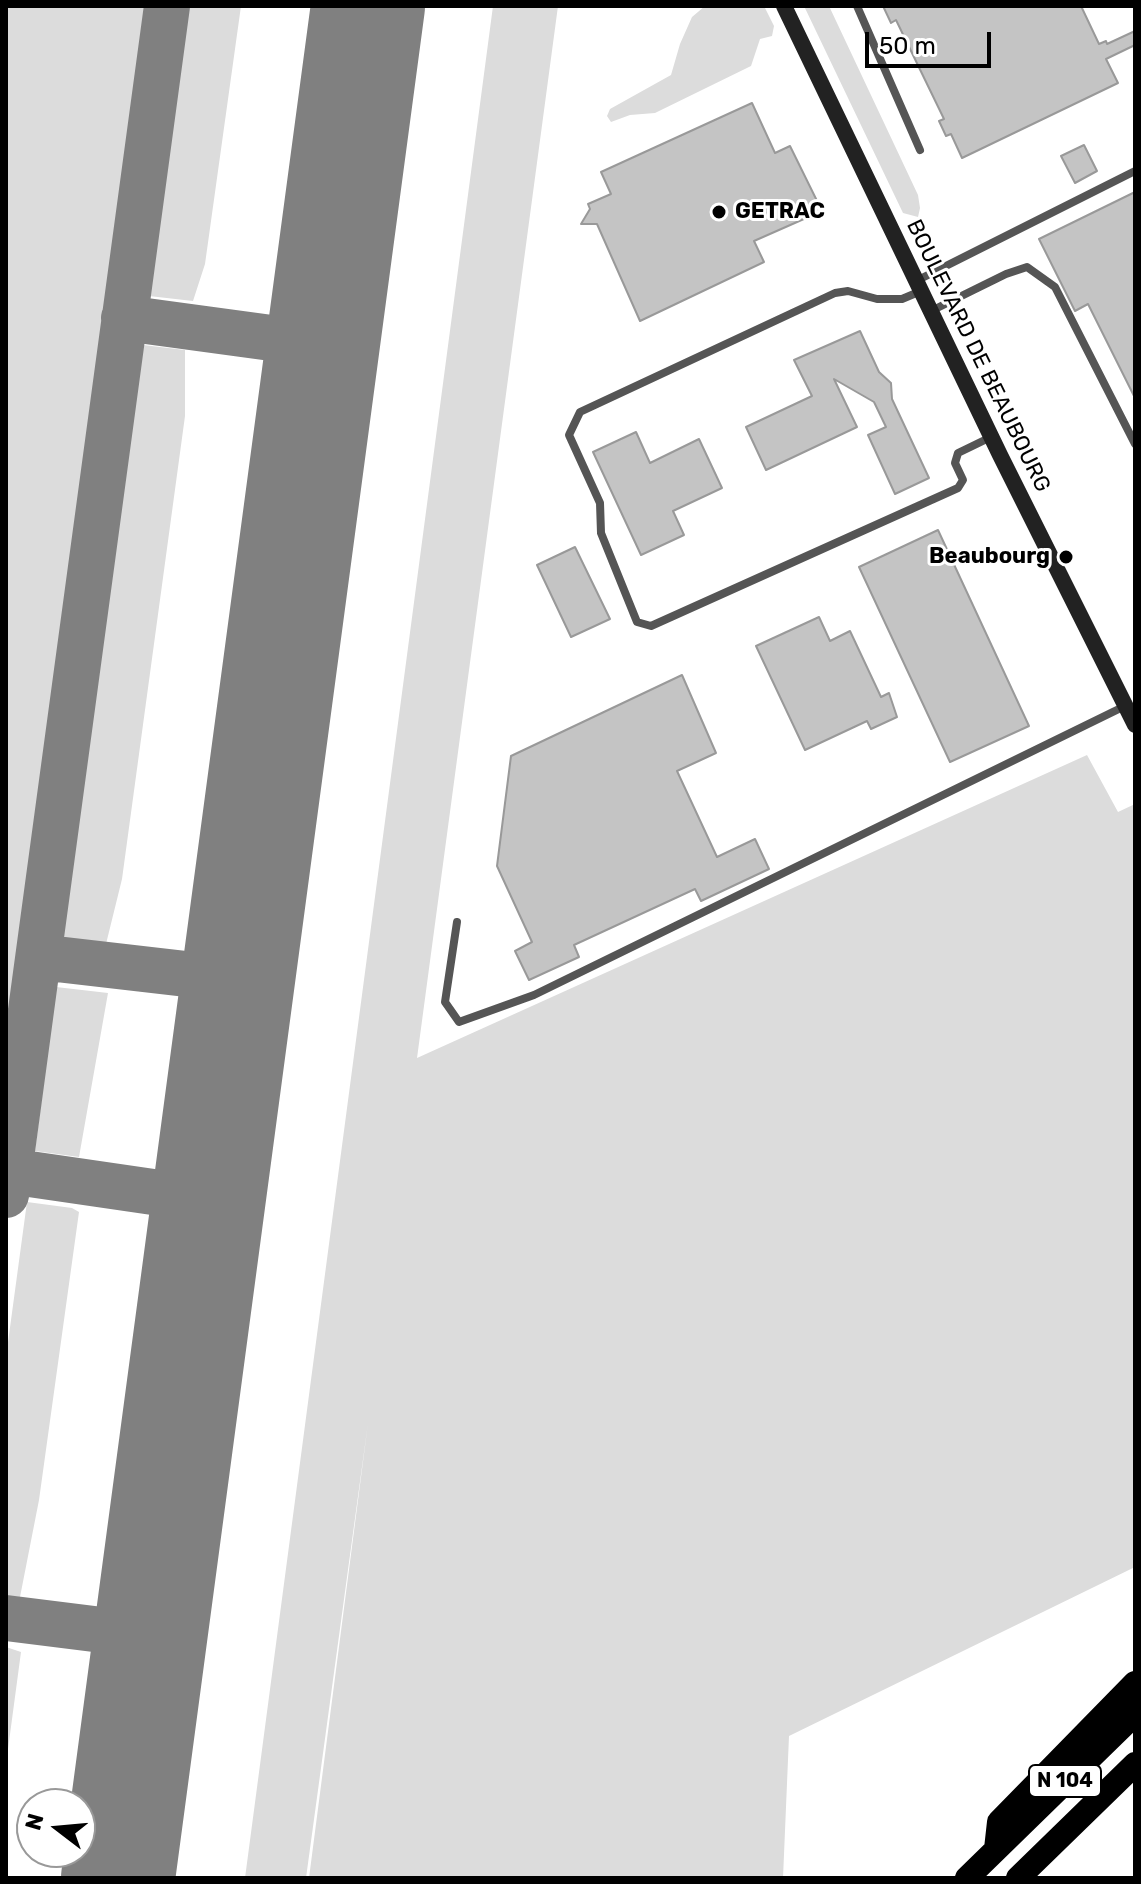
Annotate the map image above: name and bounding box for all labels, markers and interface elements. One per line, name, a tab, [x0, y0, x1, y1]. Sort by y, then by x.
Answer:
scale bar	[869, 16, 995, 66]
text: 50 m	[879, 32, 936, 60]
place label: GETRAC	[735, 199, 825, 225]
marker: GETRAC	[710, 203, 728, 221]
street label: BOULEVARD DE BEAUBOURG	[900, 216, 1056, 496]
place label: Beaubourg	[929, 544, 1050, 570]
marker: Beaubourg	[1057, 548, 1075, 566]
road number: N 104	[1029, 1765, 1101, 1797]
north arrow	[16, 1788, 96, 1868]
text: N	[19, 1810, 50, 1833]

